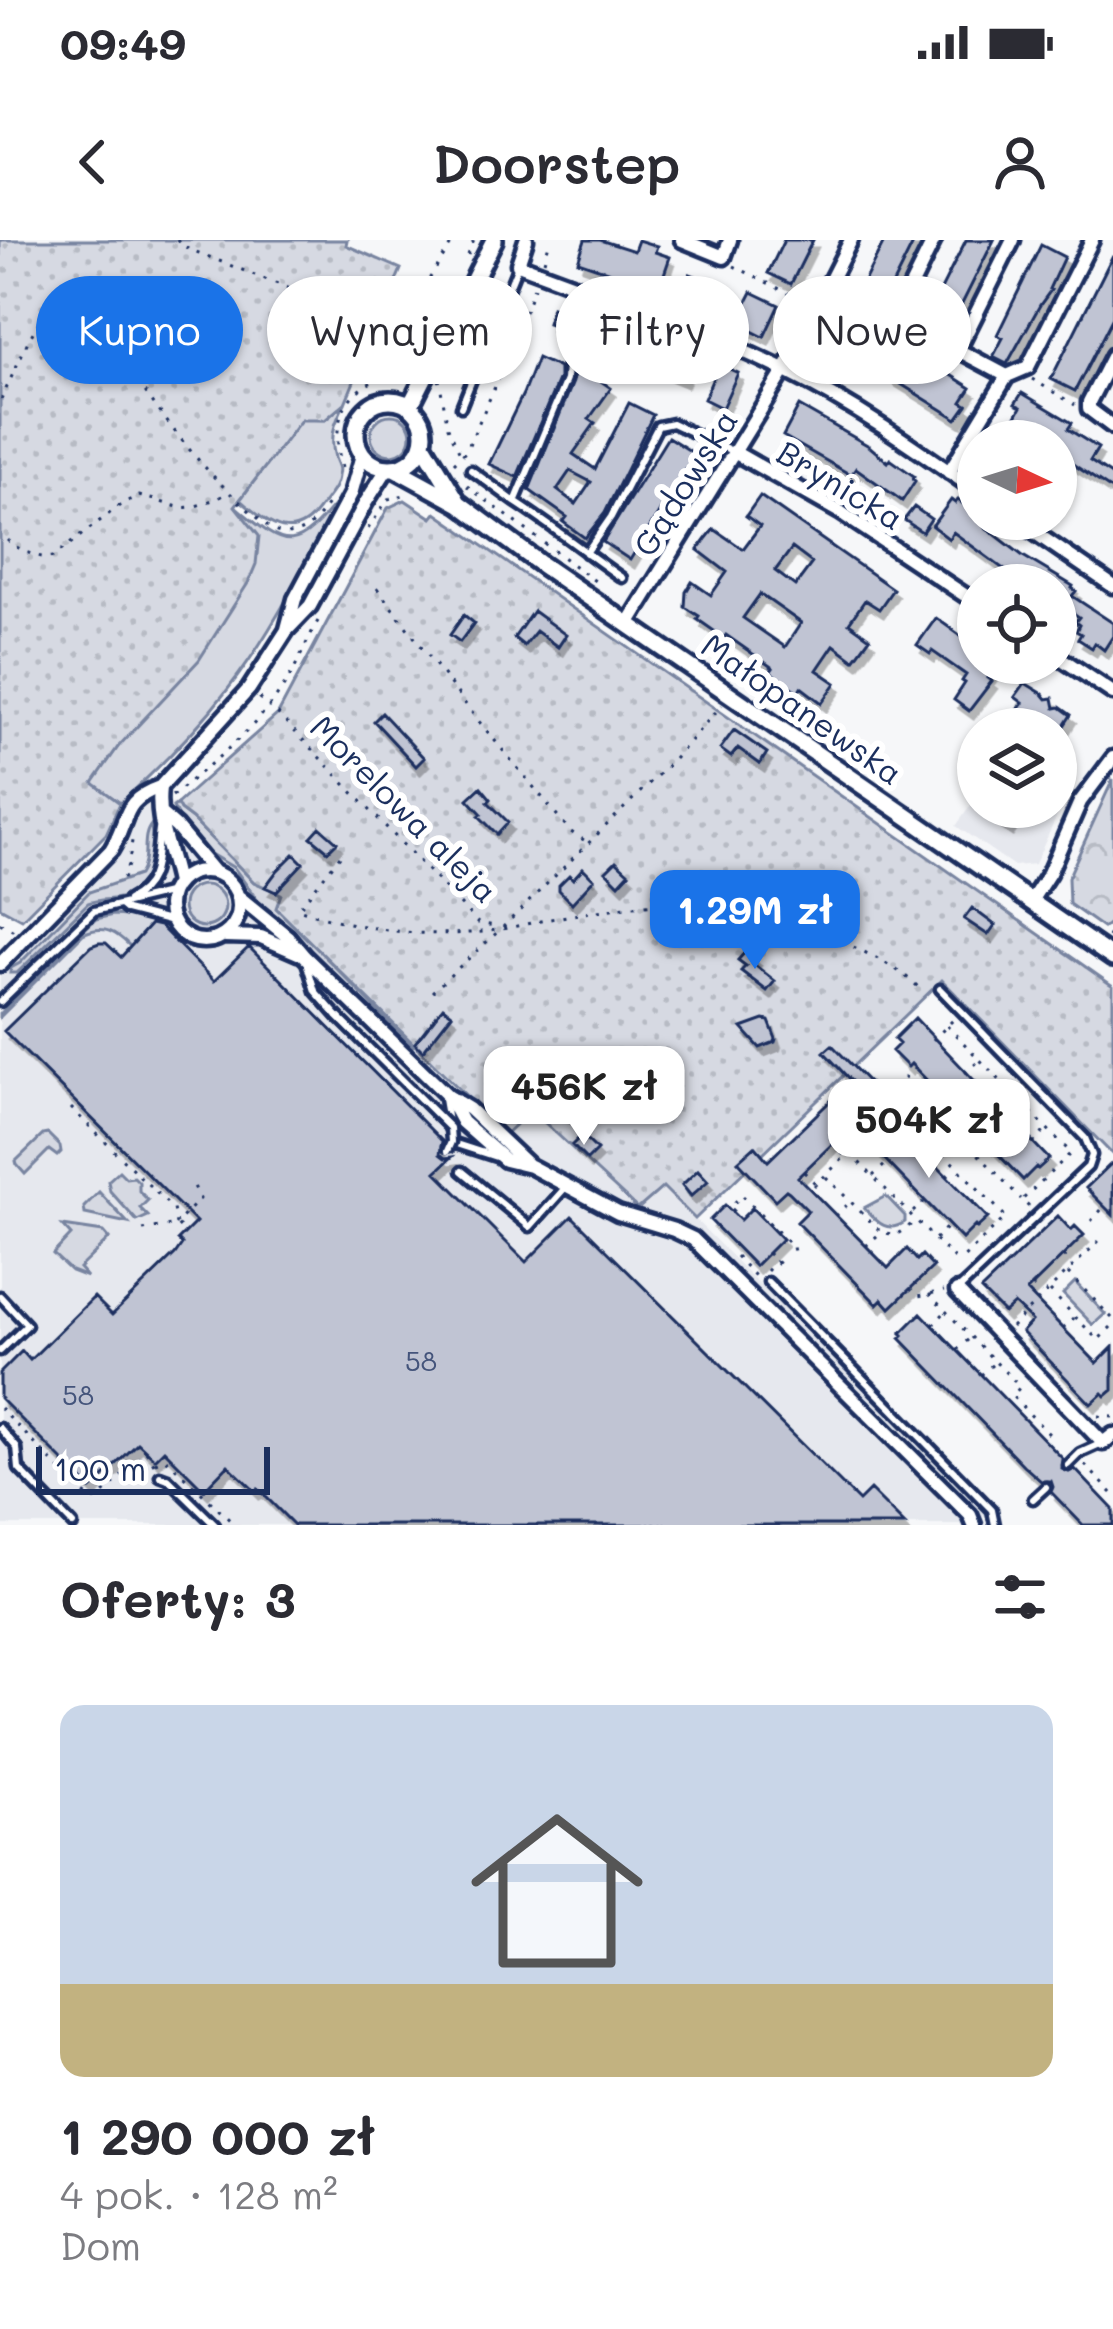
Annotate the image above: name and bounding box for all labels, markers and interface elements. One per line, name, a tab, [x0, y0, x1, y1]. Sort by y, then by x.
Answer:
text: 09:49	[60, 13, 186, 71]
text: Doorstep	[432, 127, 681, 198]
icon: back	[60, 129, 126, 195]
icon: person	[987, 129, 1053, 195]
chip: Kupno	[36, 276, 243, 384]
chip: Wynajem	[267, 276, 532, 384]
chip: Filtry	[556, 276, 749, 384]
chip: Nowe	[773, 276, 971, 384]
street label: Gądowska	[622, 401, 746, 563]
north arrow	[957, 420, 1077, 540]
map controls	[957, 420, 1077, 828]
street label: Brynicka	[769, 429, 912, 539]
button: locate	[957, 564, 1077, 684]
street label: Małopanewska	[694, 623, 912, 793]
street label: Morelowa aleja	[302, 705, 508, 911]
button: layers	[957, 708, 1077, 828]
pin: 1.29M zł	[631, 870, 879, 972]
text: 1.29M zł	[677, 883, 833, 934]
pin: 456K zł	[473, 1046, 695, 1148]
text: 456K zł	[511, 1059, 657, 1110]
pin: 504K zł	[818, 1079, 1040, 1181]
text: 504K zł	[855, 1092, 1003, 1143]
house number: 58	[405, 1343, 437, 1378]
house number: 58	[62, 1377, 94, 1412]
scale bar	[36, 1441, 270, 1494]
text: 100 m	[54, 1446, 146, 1489]
text: Oferty: 3	[60, 1564, 296, 1631]
icon: filters	[987, 1564, 1053, 1630]
icon: home	[449, 1783, 665, 1999]
text: 1 290 000 zł	[60, 2101, 375, 2168]
text: 4 pok. · 128 m²	[60, 2168, 338, 2219]
text: Dom	[60, 2219, 141, 2270]

